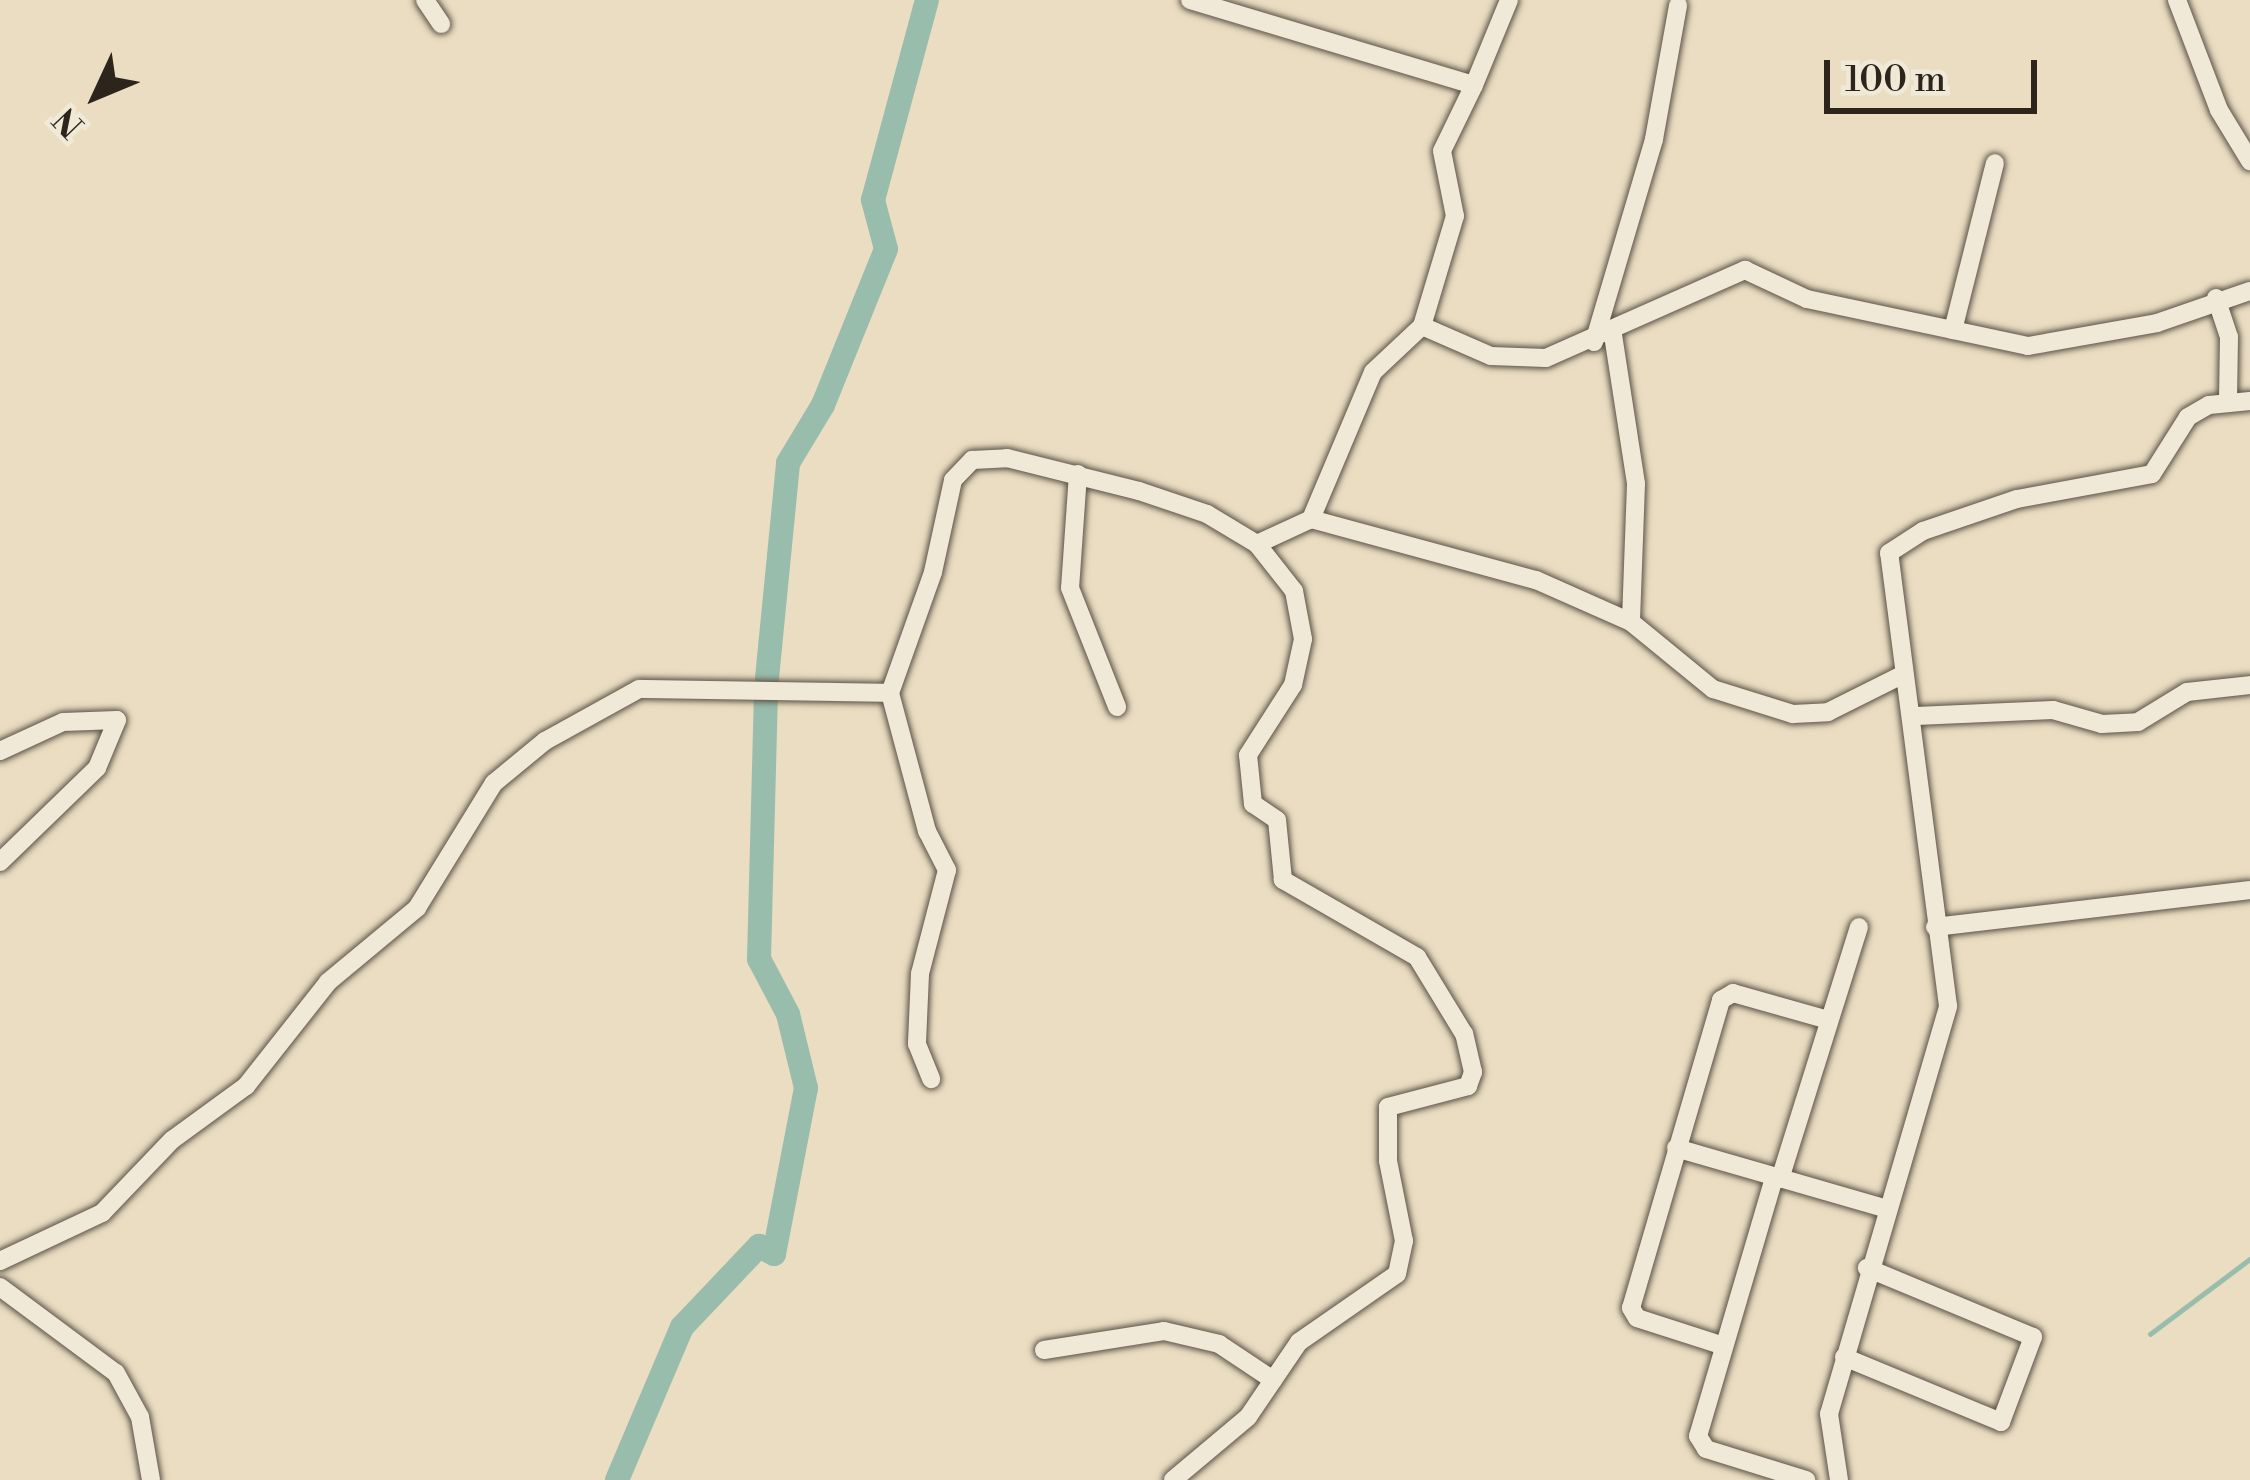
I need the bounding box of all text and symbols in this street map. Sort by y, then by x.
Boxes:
north arrow [36,36,156,156]
scale bar [1830,36,2043,110]
text: 100 m [1845,58,1946,103]
text: N [46,98,94,145]

